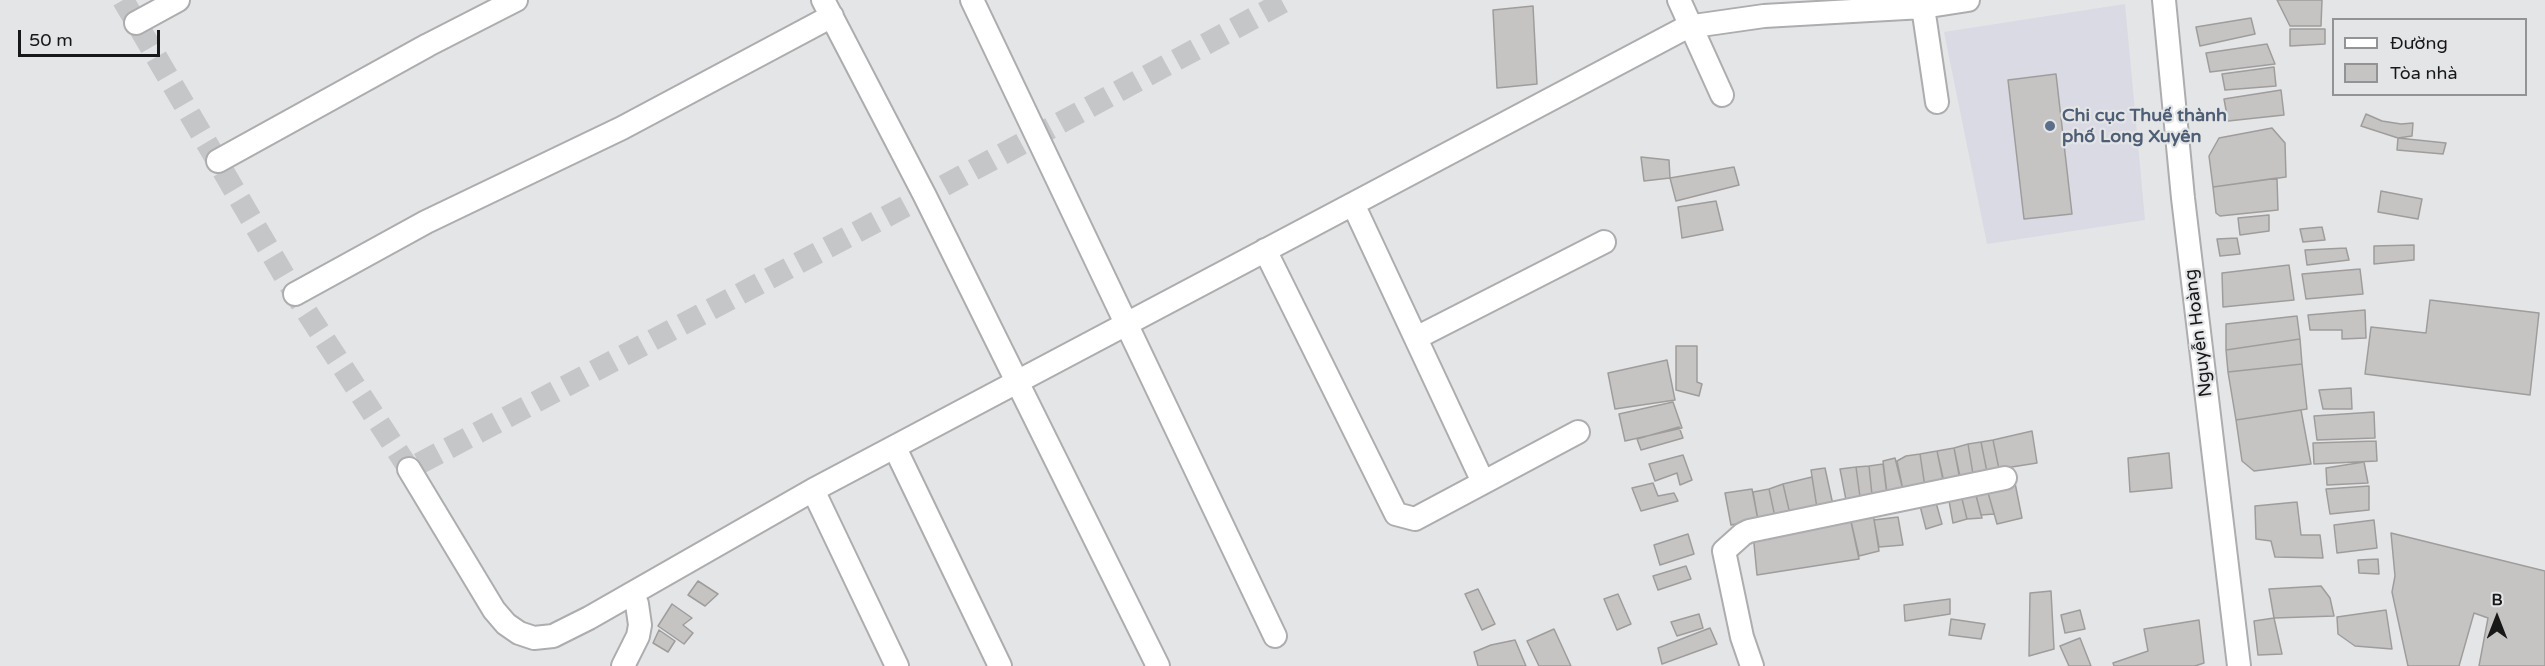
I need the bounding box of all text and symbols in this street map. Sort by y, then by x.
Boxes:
scale bar [21,18,164,56]
legend [2332,18,2527,96]
text: 50 m [29,29,73,51]
text: Đường [2390,32,2448,54]
text: Tòa nhà [2390,62,2458,84]
place label: Chi cục Thuế thành phố Long Xuyên [2062,105,2227,148]
marker: Chi cục Thuế thành phố Long Xuyên [2043,119,2057,133]
street label: Nguyễn Hoàng [2180,268,2218,398]
north arrow [2467,588,2527,648]
text: B [2491,590,2503,610]

